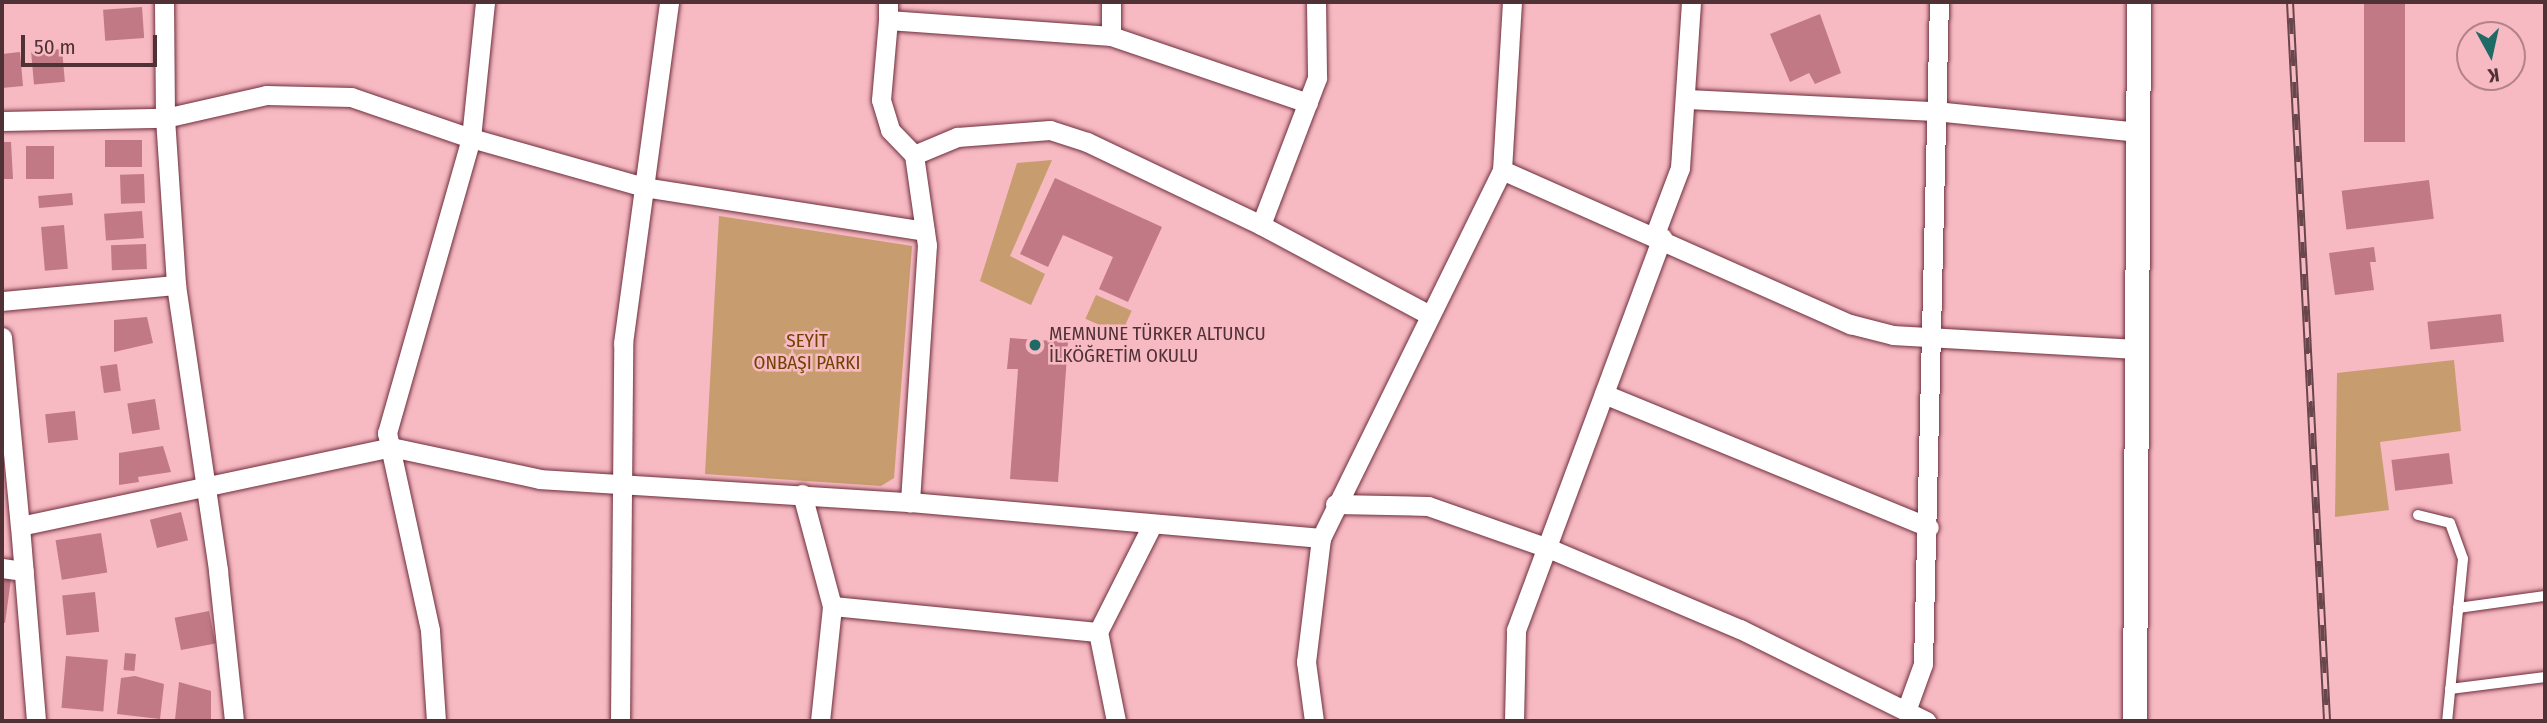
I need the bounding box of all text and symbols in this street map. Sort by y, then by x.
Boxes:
scale bar [24,21,161,65]
north arrow [2456,21,2526,91]
text: 50 m [34,34,76,60]
text: K [2487,63,2501,87]
place label: MEMNUNE TÜRKER ALTUNCU İLKÖĞRETİM OKULU [1049,323,1266,367]
park label: SEYİT ONBAŞI PARKI [754,330,860,374]
marker: MEMNUNE TÜRKER ALTUNCU İLKÖĞRETİM OKULU [1027,337,1043,353]

